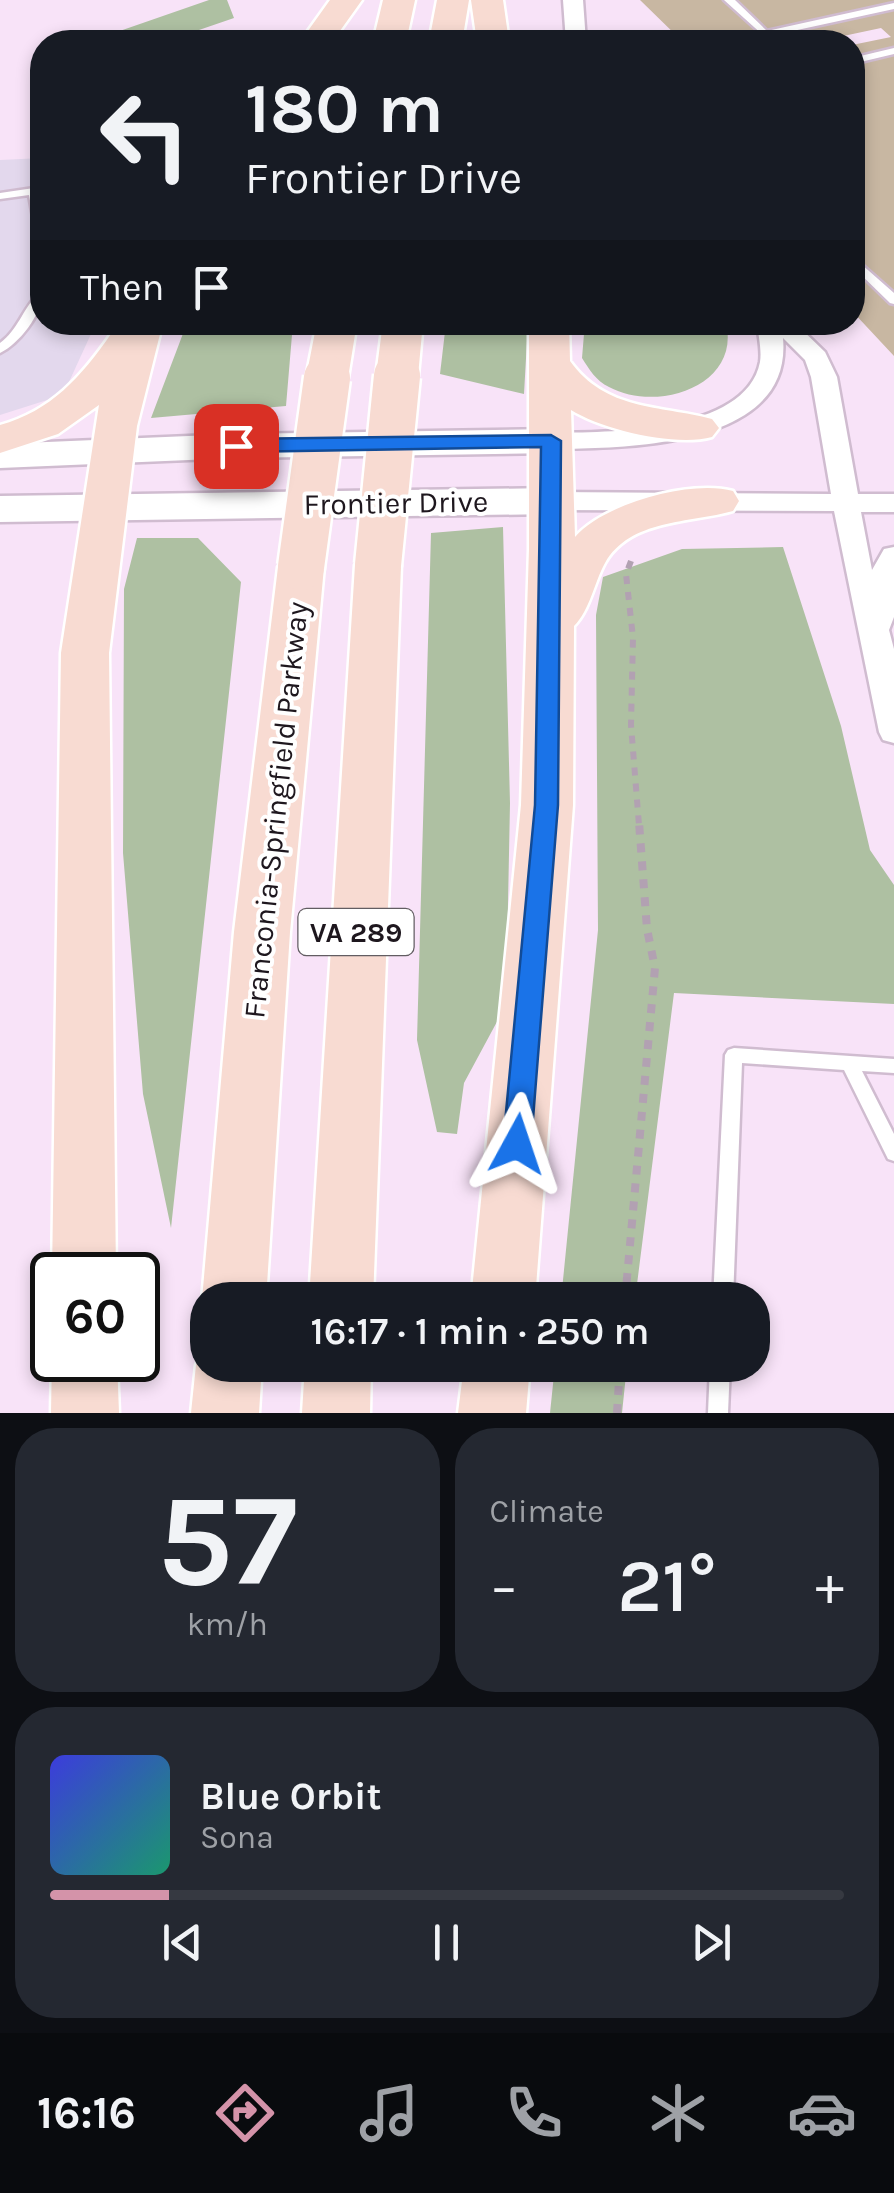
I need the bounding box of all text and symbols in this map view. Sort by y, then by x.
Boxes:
text: 180 m [245,68,444,150]
icon: left [80,70,210,200]
text: Frontier Drive [245,152,522,204]
icon: arrive [184,260,239,315]
text: Then [80,265,164,310]
pin [194,404,279,489]
icon: arrive [209,419,264,474]
street label: Frontier Drive [303,483,489,523]
street label: Franconia-Springfield Parkway [236,600,316,1020]
road number: VA 289 [298,909,414,955]
position arrow [465,1092,569,1196]
speed limit sign: 60 [30,1252,160,1382]
text: 16:17 · 1 min · 250 m [310,1309,650,1354]
text: 57 [157,1465,297,1617]
text: Climate [490,1493,604,1530]
text: 21° [617,1542,716,1630]
text: − [490,1554,518,1618]
text: + [815,1554,844,1618]
text: km/h [187,1606,268,1643]
text: Blue Orbit [200,1774,381,1819]
text: Sona [200,1819,274,1856]
icon: previous [155,1915,210,1970]
icon: pause [419,1915,474,1970]
icon: next [684,1915,739,1970]
icon: directions [210,2078,280,2148]
icon: music [354,2078,424,2148]
icon: phone [499,2078,569,2148]
icon: climate [643,2078,713,2148]
icon: car [787,2078,857,2148]
text: 16:16 [37,2087,136,2139]

